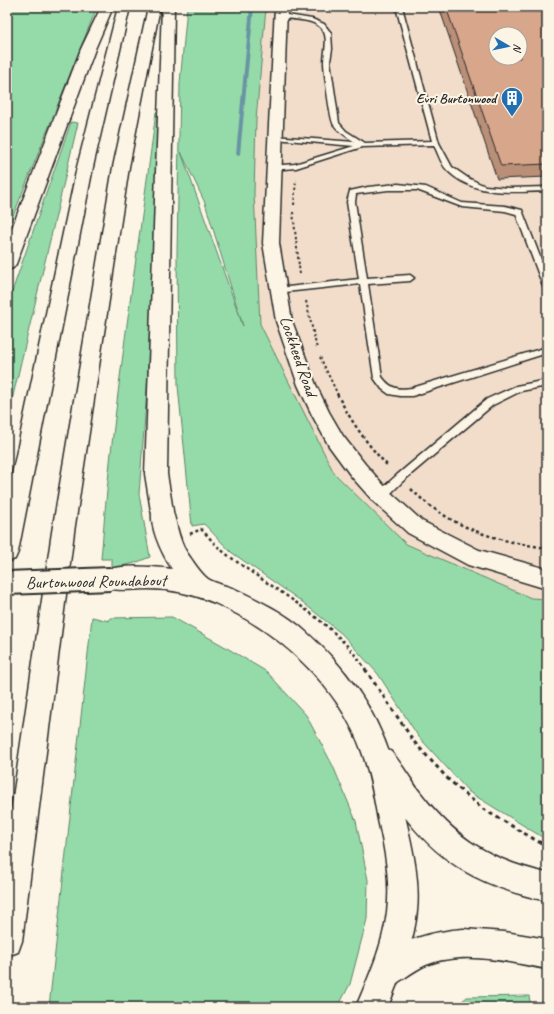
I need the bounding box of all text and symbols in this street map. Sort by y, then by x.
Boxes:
north arrow [488,26,528,66]
text: N [510,43,525,54]
building icon: Evri Burtonwood [499,85,525,118]
place label: Evri Burtonwood [416,90,498,107]
street label: Lockheed Road [275,313,323,402]
street label: Burtonwood Roundabout [26,570,169,593]

